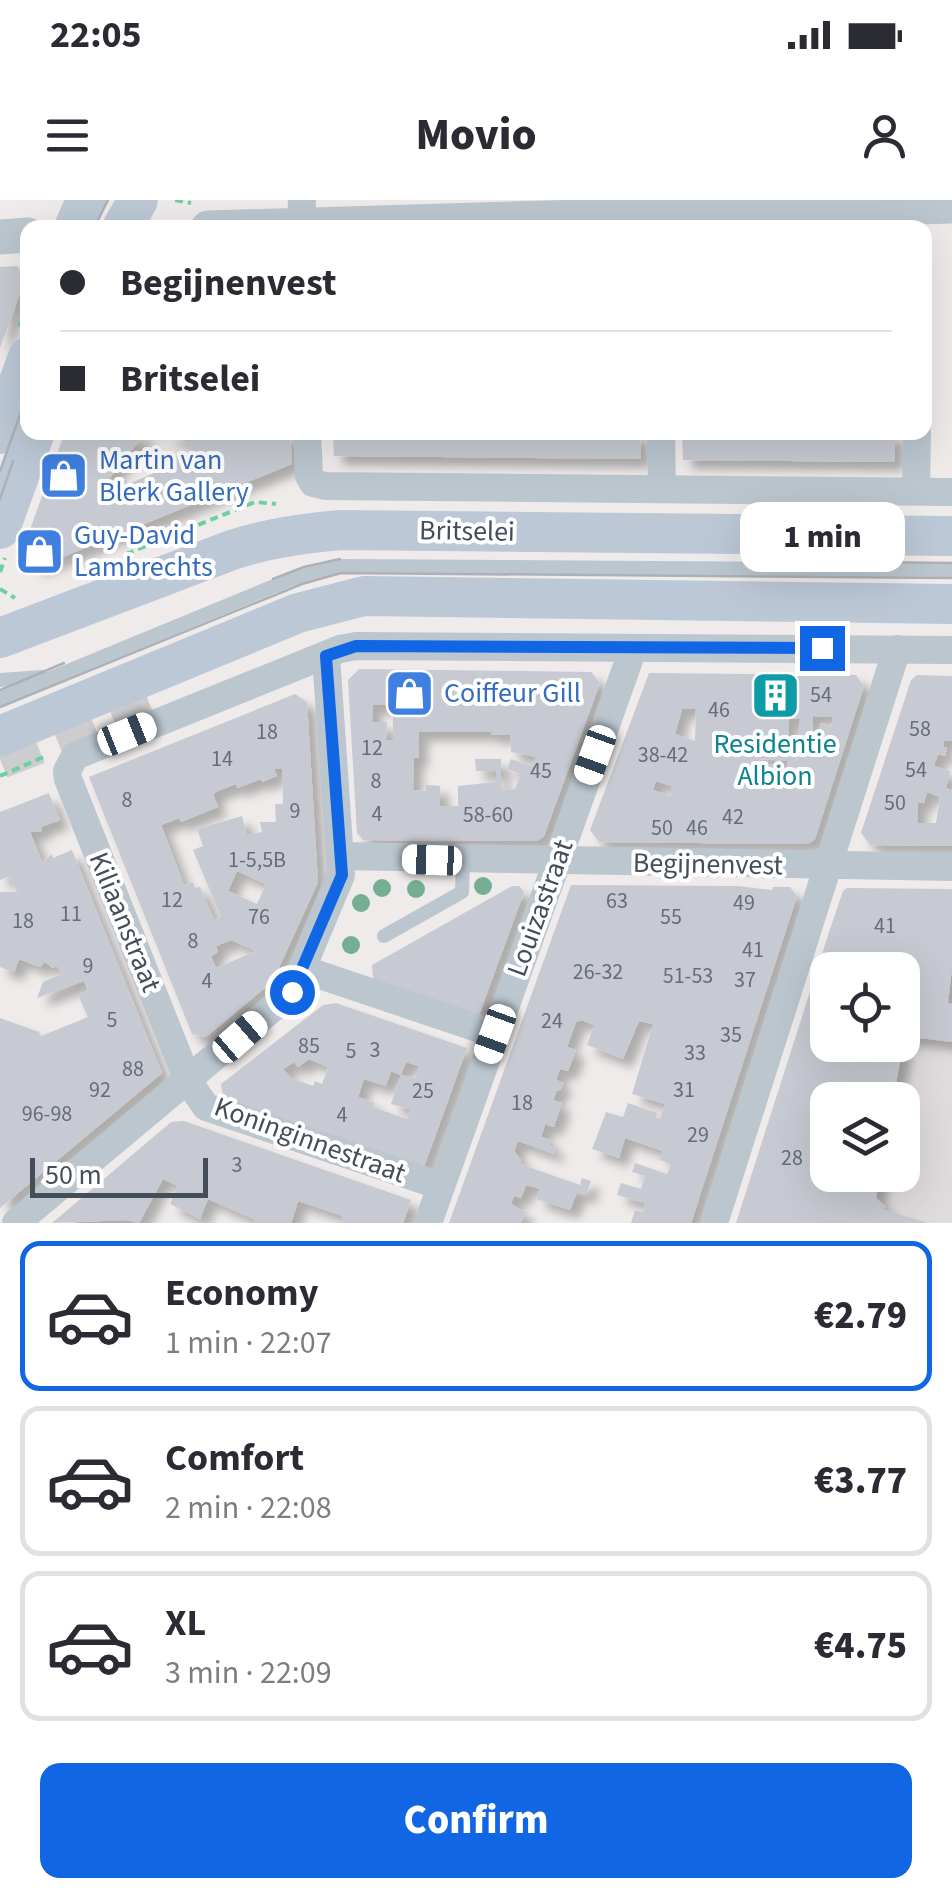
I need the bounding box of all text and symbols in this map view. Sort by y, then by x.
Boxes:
text: 22:05 [50,8,142,62]
text: Movio [415,103,537,167]
icon: menu [40,108,95,163]
icon: person [857,108,912,163]
text: Begijnenvest [120,256,337,310]
text: Britselei [120,352,260,406]
place label: Martin van Blerk Gallery [99,440,249,512]
shop icon: Martin van Blerk Gallery [38,450,90,502]
callout: 1 min [740,503,904,573]
street label: Britselei [419,510,515,552]
text: 1 min [783,514,862,560]
place label: Guy-David Lambrechts [74,515,213,587]
shop icon: Guy-David Lambrechts [13,525,65,577]
route end [800,626,845,671]
shop icon: Coiffeur Gill [383,667,435,719]
building icon: Residentie Albion [749,670,801,722]
place label: Coiffeur Gill [444,673,581,713]
house number: 54 [810,679,832,711]
house number: 46 [708,694,730,726]
car [94,709,160,759]
house number: 58 [909,713,931,745]
house number: 18 [256,716,278,748]
car [571,722,619,788]
place label: Residentie Albion [713,724,837,796]
house number: 12 [361,732,383,764]
house number: 38-42 [638,739,688,771]
house number: 14 [211,743,233,775]
house number: 54 [905,754,927,786]
house number: 45 [530,755,552,787]
house number: 8 [371,765,382,797]
house number: 8 [122,784,133,816]
house number: 50 [884,787,906,819]
house number: 9 [290,795,300,827]
house number: 4 [372,798,383,830]
house number: 58-60 [463,799,513,831]
house number: 42 [722,801,744,833]
house number: 50 [651,812,673,844]
house number: 46 [686,812,708,844]
street label: Louizastraat [497,833,583,982]
street label: Begijnenvest [633,843,784,885]
house number: 1-5,5B [228,844,286,876]
car [401,844,463,876]
street label: Kiliaanstraat [79,846,171,998]
house number: 12 [161,884,183,916]
house number: 63 [606,885,628,917]
house number: 49 [733,887,755,919]
house number: 11 [60,898,82,930]
house number: 76 [248,901,270,933]
house number: 55 [660,901,682,933]
house number: 18 [12,905,34,937]
house number: 41 [874,910,896,942]
house number: 8 [188,925,199,957]
house number: 41 [742,934,764,966]
house number: 9 [83,950,93,982]
map controls [810,952,920,1192]
button: locate [810,952,920,1062]
house number: 26-32 [573,956,623,988]
house number: 51-53 [663,960,713,992]
house number: 37 [734,964,756,996]
house number: 4 [202,965,213,997]
route start [270,970,315,1015]
car [471,1001,519,1067]
house number: 5 [107,1004,117,1036]
house number: 24 [541,1005,563,1037]
car [208,1006,272,1068]
house number: 35 [720,1019,742,1051]
house number: 85 [298,1030,320,1062]
house number: 3 [370,1034,380,1066]
house number: 5 [346,1035,356,1067]
house number: 33 [684,1037,706,1069]
house number: 88 [122,1053,144,1085]
house number: 92 [89,1074,111,1106]
house number: 31 [673,1074,695,1106]
house number: 25 [412,1075,434,1107]
button: layers [810,1082,920,1192]
street label: Koninginnestraat [209,1087,412,1193]
house number: 18 [511,1087,533,1119]
house number: 96-98 [22,1098,72,1130]
house number: 4 [337,1099,348,1131]
house number: 29 [687,1119,709,1151]
house number: 28 [781,1142,803,1174]
house number: 3 [232,1149,242,1181]
scale bar [30,1153,208,1198]
text: 50 m [45,1155,102,1195]
text: Economy [165,1266,318,1320]
icon: car [45,1271,135,1361]
text: €2.79 [814,1289,907,1343]
text: 1 min · 22:07 [165,1320,332,1366]
text: Comfort [165,1431,304,1485]
icon: car [45,1436,135,1526]
text: €3.77 [814,1454,907,1508]
text: 2 min · 22:08 [165,1485,332,1531]
text: XL [165,1596,206,1650]
icon: car [45,1601,135,1691]
text: €4.75 [814,1619,907,1673]
text: 3 min · 22:09 [165,1650,332,1696]
button: Confirm [40,1763,912,1878]

